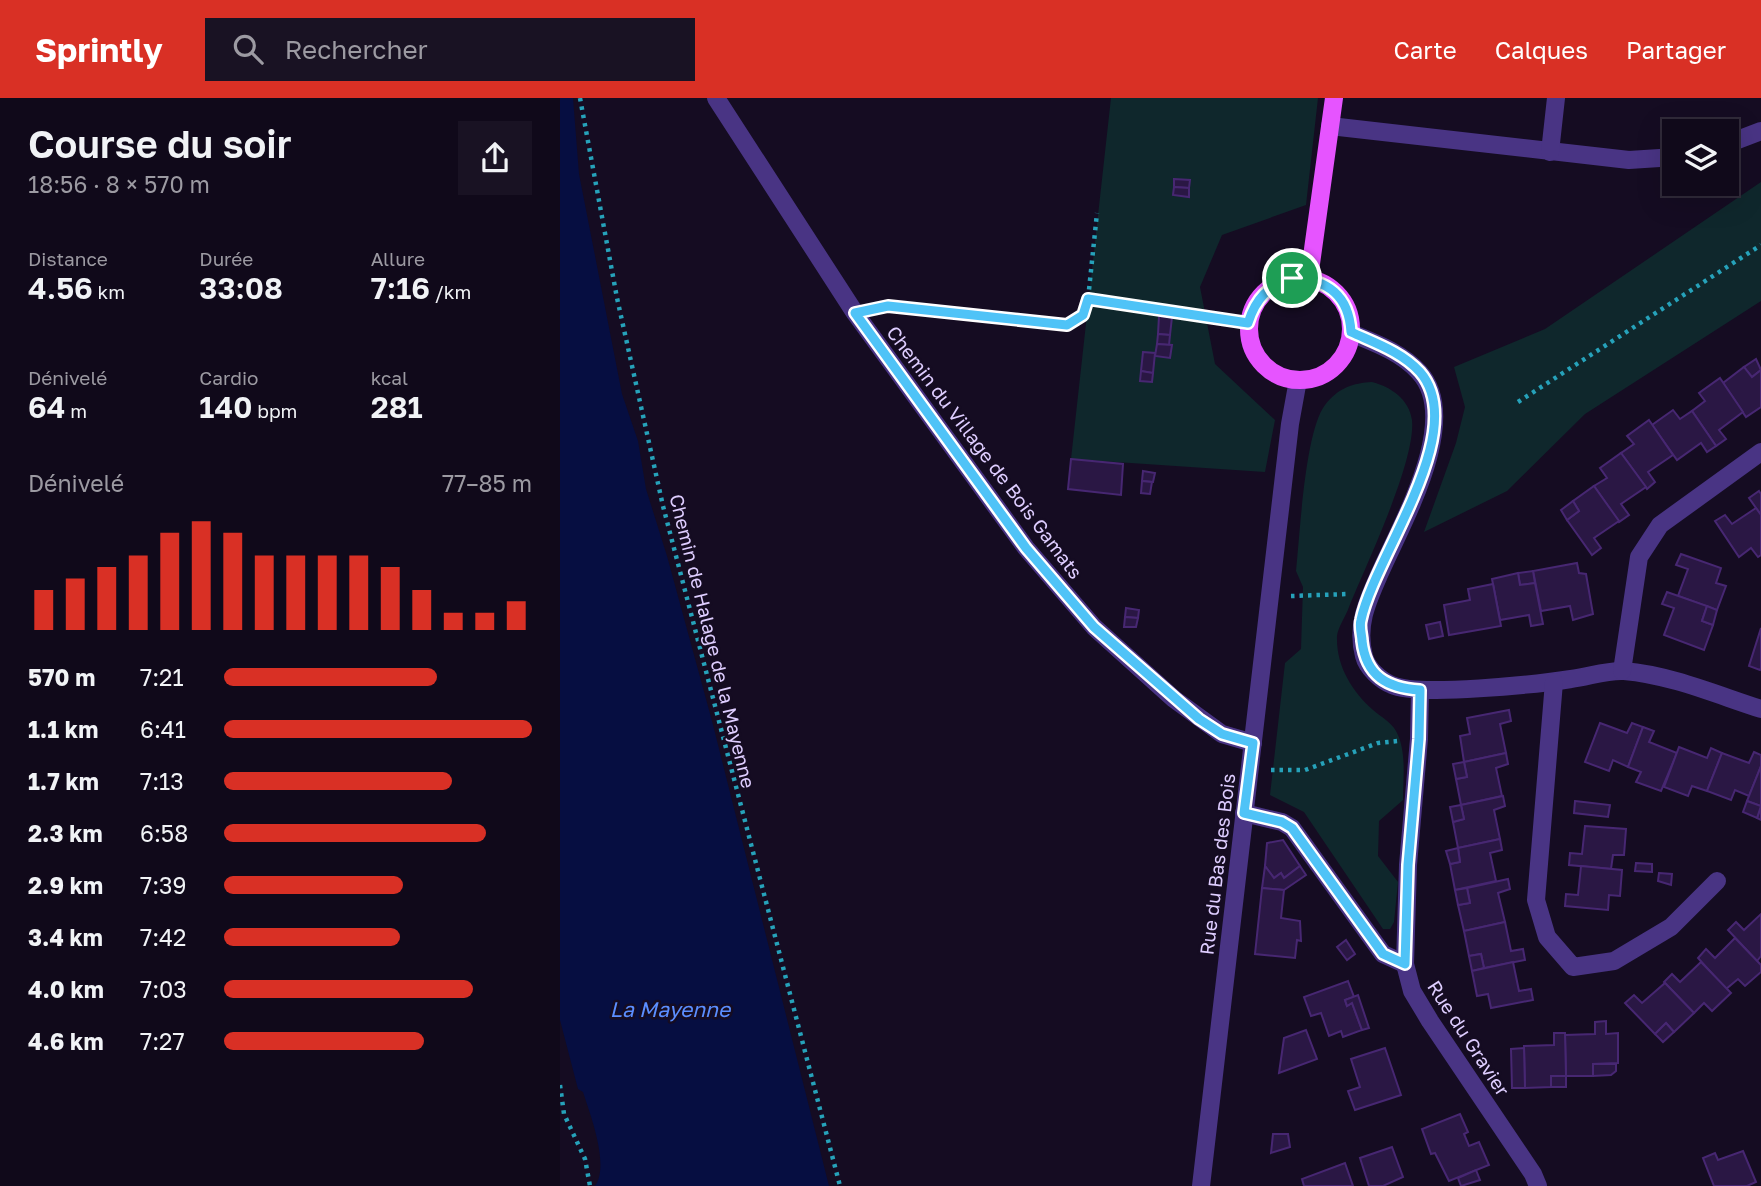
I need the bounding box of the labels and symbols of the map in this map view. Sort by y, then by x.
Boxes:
pin [1262,248,1322,308]
street label: Chemin du Village de Bois Gamats [882,321,1088,583]
street label: Chemin de Halage de la Mayenne [665,492,761,790]
street label: Rue du Bas des Bois [1194,772,1240,956]
street label: Rue du Gravier [1423,976,1515,1100]
water label: La Mayenne [610,996,732,1022]

